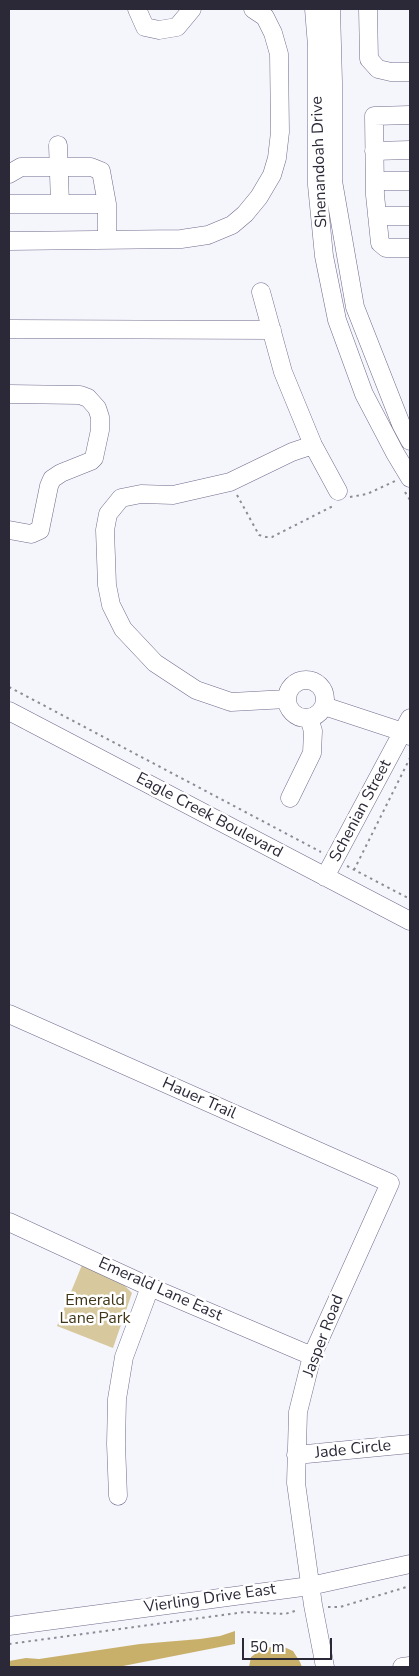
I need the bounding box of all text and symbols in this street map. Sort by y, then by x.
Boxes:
street label: Shenandoah Drive [308,96,332,228]
street label: Schenian Street [326,757,396,865]
street label: Eagle Creek Boulevard [132,769,286,863]
street label: Hauer Trail [159,1074,239,1124]
street label: Emerald Lane East [95,1254,225,1326]
park label: Emerald Lane Park [60,1291,130,1329]
street label: Jasper Road [300,1292,348,1380]
street label: Jade Circle [314,1436,392,1464]
street label: Vierling Drive East [143,1580,277,1618]
scale bar [244,1628,334,1660]
text: 50 m [250,1637,285,1657]

